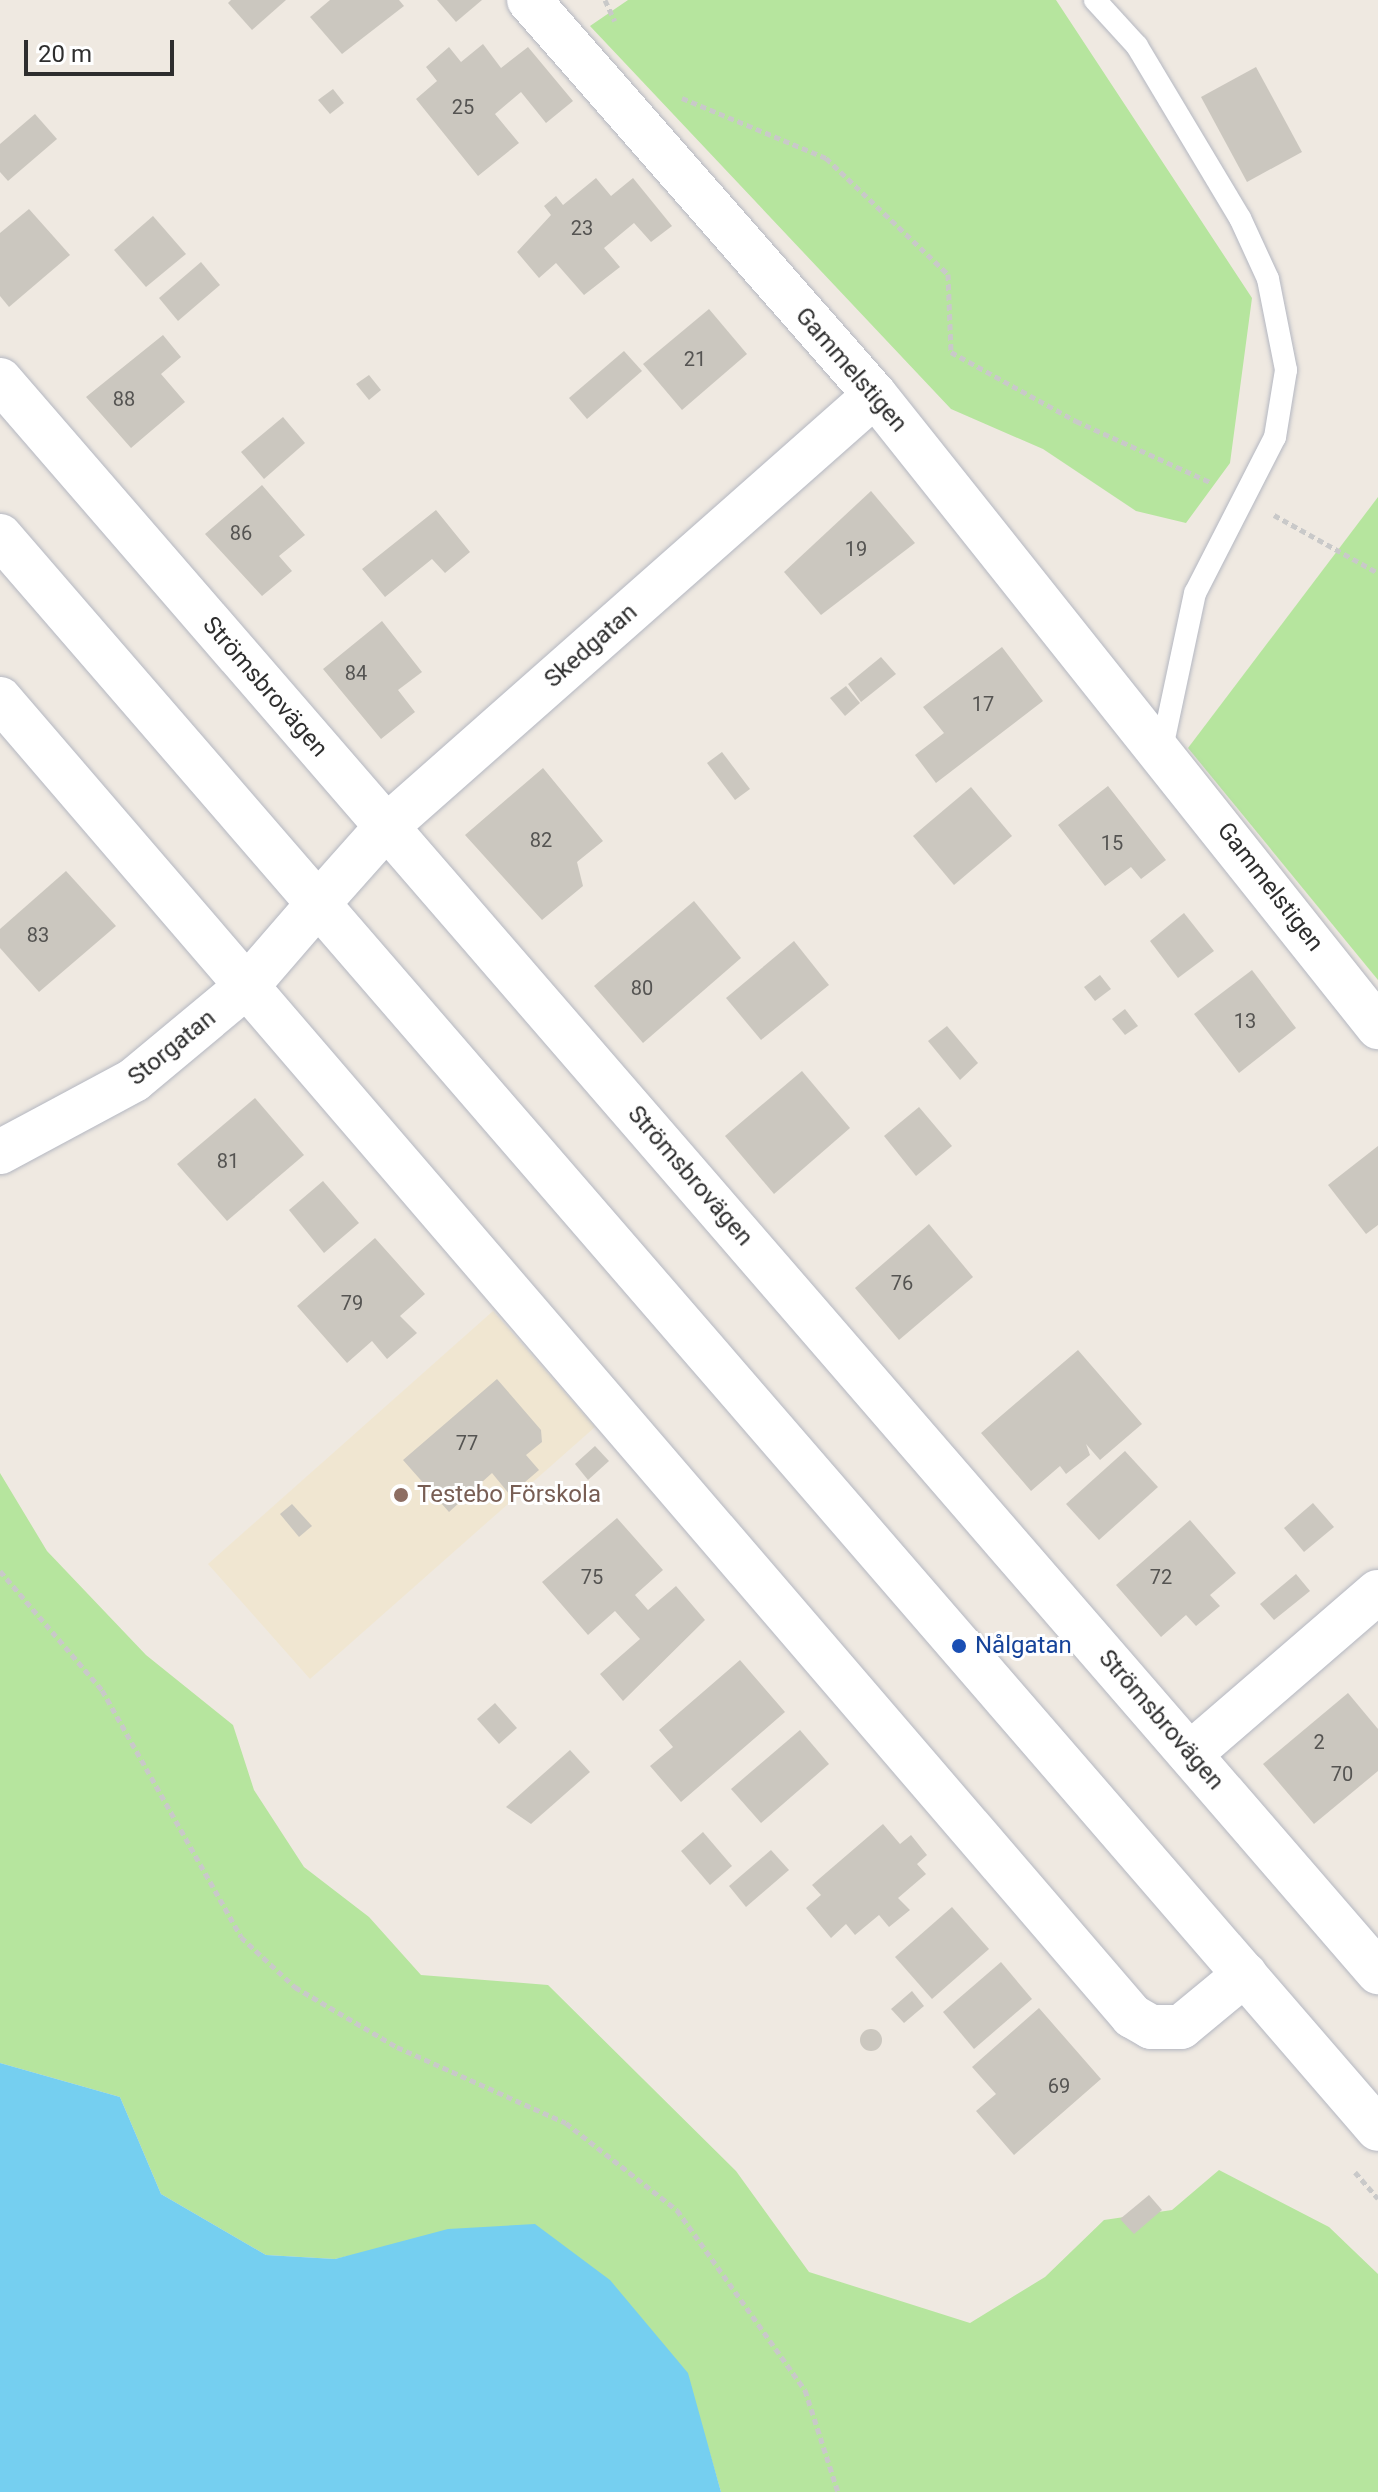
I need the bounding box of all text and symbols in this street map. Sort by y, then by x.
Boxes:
scale bar [28,24,178,74]
text: 20 m [38,40,92,68]
house number: 25 [452,95,474,119]
house number: 23 [571,216,593,240]
street label: Gammelstigen [789,302,913,438]
house number: 21 [684,347,706,371]
house number: 88 [113,387,135,411]
house number: 86 [230,521,252,545]
house number: 19 [845,537,867,561]
street label: Skedgatan [539,598,643,694]
street label: Strömsbrovägen [196,611,334,763]
house number: 84 [345,661,367,685]
house number: 17 [972,692,994,716]
street label: Gammelstigen [1211,817,1329,957]
house number: 82 [530,828,552,852]
house number: 15 [1101,831,1123,855]
house number: 83 [27,923,49,947]
house number: 80 [631,976,653,1000]
street label: Storgatan [122,1004,222,1092]
house number: 13 [1234,1009,1256,1033]
street label: Strömsbrovägen [621,1100,759,1252]
house number: 81 [217,1149,239,1173]
house number: 76 [891,1271,913,1295]
house number: 79 [341,1291,363,1315]
house number: 77 [456,1431,478,1455]
place label: Testebo Förskola [417,1481,601,1509]
marker: Testebo Förskola [392,1486,410,1504]
house number: 75 [581,1565,603,1589]
house number: 72 [1150,1565,1172,1589]
place label: Nålgatan [975,1632,1072,1660]
marker: Nålgatan [950,1637,968,1655]
street label: Strömsbrovägen [1092,1644,1230,1796]
house number: 2 [1313,1730,1325,1754]
house number: 70 [1331,1762,1353,1786]
house number: 69 [1048,2074,1070,2098]

